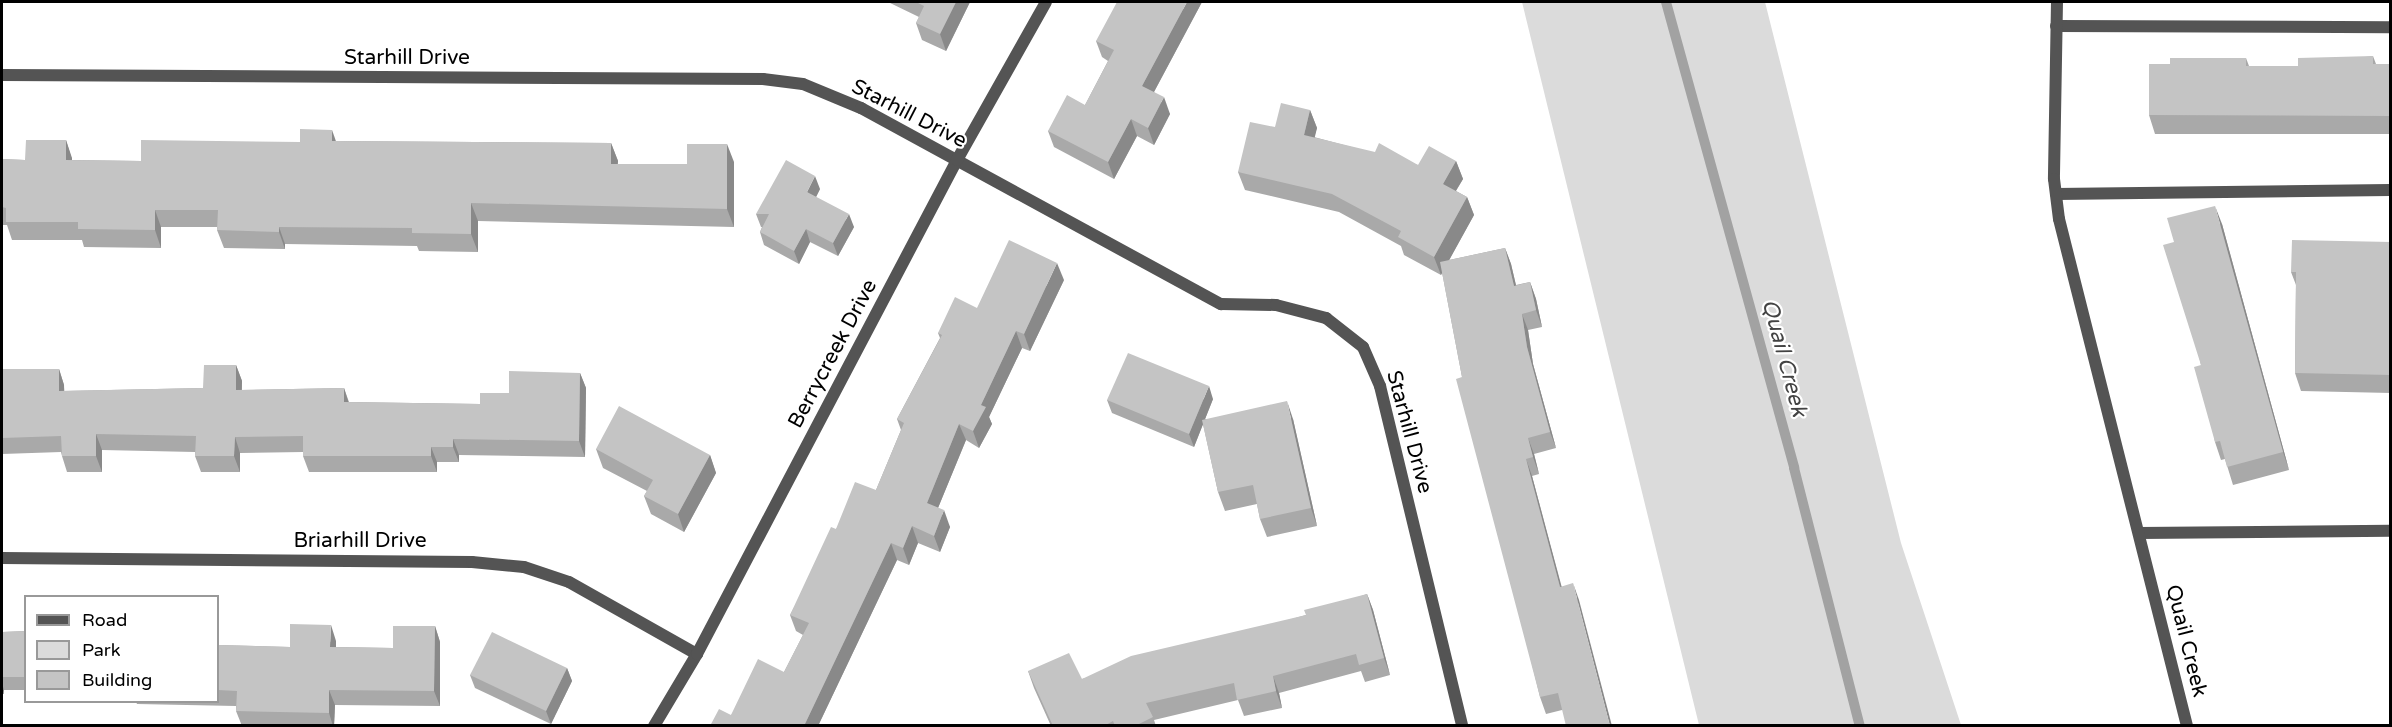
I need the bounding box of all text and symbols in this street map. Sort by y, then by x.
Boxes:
street label: Starhill Drive [344,45,470,71]
street label: Starhill Drive [847,74,971,154]
street label: Berrycreek Drive [783,275,883,433]
water label: Quail Creek [1756,297,1812,419]
street label: Starhill Drive [1381,368,1437,496]
street label: Briarhill Drive [293,528,427,554]
street label: Quail Creek [2160,582,2212,700]
legend [24,595,219,703]
text: Road [82,609,127,631]
text: Park [82,639,120,661]
text: Building [82,669,152,691]

